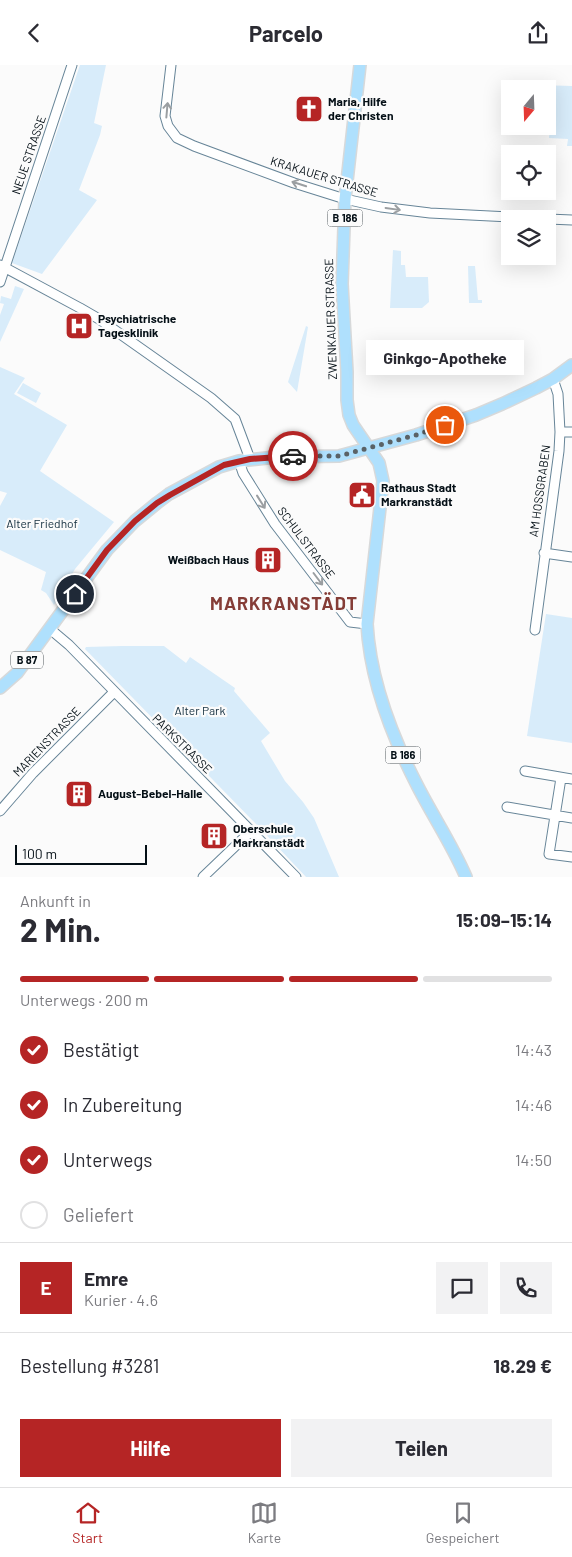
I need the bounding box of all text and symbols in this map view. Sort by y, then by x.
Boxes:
icon: back [20,19,48,47]
icon: share [524,19,552,47]
text: Parcelo [249,20,323,46]
north arrow [501,80,556,135]
map controls [501,80,556,265]
church icon: Maria, Hilfe der Christen [294,94,324,124]
place label: Maria, Hilfe der Christen [328,94,393,122]
one-way arrow [162,102,171,118]
street label: NEUE STRASSE [8,114,48,196]
button: locate [501,145,556,200]
street label: KRAKAUER STRASSE [269,153,380,199]
one-way arrow [291,179,307,189]
one-way arrow [385,204,401,214]
road number: B 186 [328,209,362,227]
button: layers [501,210,556,265]
street label: ZWENKAUER STRASSE [321,258,339,380]
hospital icon: Psychiatrische Tagesklinik [64,311,94,341]
place label: Psychiatrische Tagesklinik [98,311,177,339]
callout: Ginkgo-Apotheke [366,340,524,375]
text: Ginkgo-Apotheke [383,348,507,367]
pin [424,404,466,446]
icon: bag [431,411,459,439]
courier [268,431,318,481]
icon: car [279,442,307,470]
street label: AM HOSSGRABEN [526,444,552,538]
public building icon: Rathaus Stadt Markranstädt [347,480,377,510]
place label: Rathaus Stadt Markranstädt [381,480,457,508]
one-way arrow [257,495,267,509]
street label: SCHULSTRASSE [275,504,338,581]
park label: Alter Friedhof [6,516,78,530]
building icon: Weißbach Haus [253,545,283,575]
place label: Weißbach Haus [168,552,249,566]
one-way arrow [313,572,323,586]
pin [54,573,96,615]
icon: home [61,580,89,608]
district label: MARKRANSTÄDT [210,592,358,614]
road number: B 87 [11,651,43,669]
park label: Alter Park [175,703,225,717]
street label: MARIENSTRASSE [10,704,83,779]
street label: PARKSTRASSE [150,711,215,776]
road number: B 186 [386,747,420,763]
building icon: August-Bebel-Halle [64,779,94,809]
place label: August-Bebel-Halle [98,786,203,800]
building icon: Oberschule Markranstädt [199,821,229,851]
place label: Oberschule Markranstädt [233,821,305,849]
scale bar [15,842,148,865]
text: 100 m [22,845,57,862]
text: Ankunft in [20,891,91,910]
text: 15:09–15:14 [456,908,552,931]
text: 2 Min. [20,910,101,948]
text: Unterwegs · 200 m [20,990,148,1009]
icon: check [20,1036,48,1064]
text: Bestätigt [63,1038,139,1061]
text: 14:43 [515,1040,552,1059]
icon: check [20,1091,48,1119]
text: In Zubereitung [63,1093,182,1116]
text: 14:46 [515,1095,552,1114]
icon: check [20,1146,48,1174]
text: Unterwegs [63,1148,152,1171]
text: 14:50 [515,1150,552,1169]
text: Geliefert [63,1203,134,1226]
button: chat [436,1262,488,1314]
button: phone [500,1262,552,1314]
text: Emre [84,1267,128,1290]
text: E [40,1276,52,1299]
text: Kurier · 4.6 [84,1290,158,1309]
text: Bestellung #3281 [20,1354,159,1377]
text: 18.29 € [493,1354,552,1377]
button: Hilfe [20,1419,281,1477]
button: Teilen [291,1419,552,1477]
tab: Start [72,1499,103,1546]
tab: Karte [248,1499,281,1546]
tab: Gespeichert [426,1499,500,1546]

